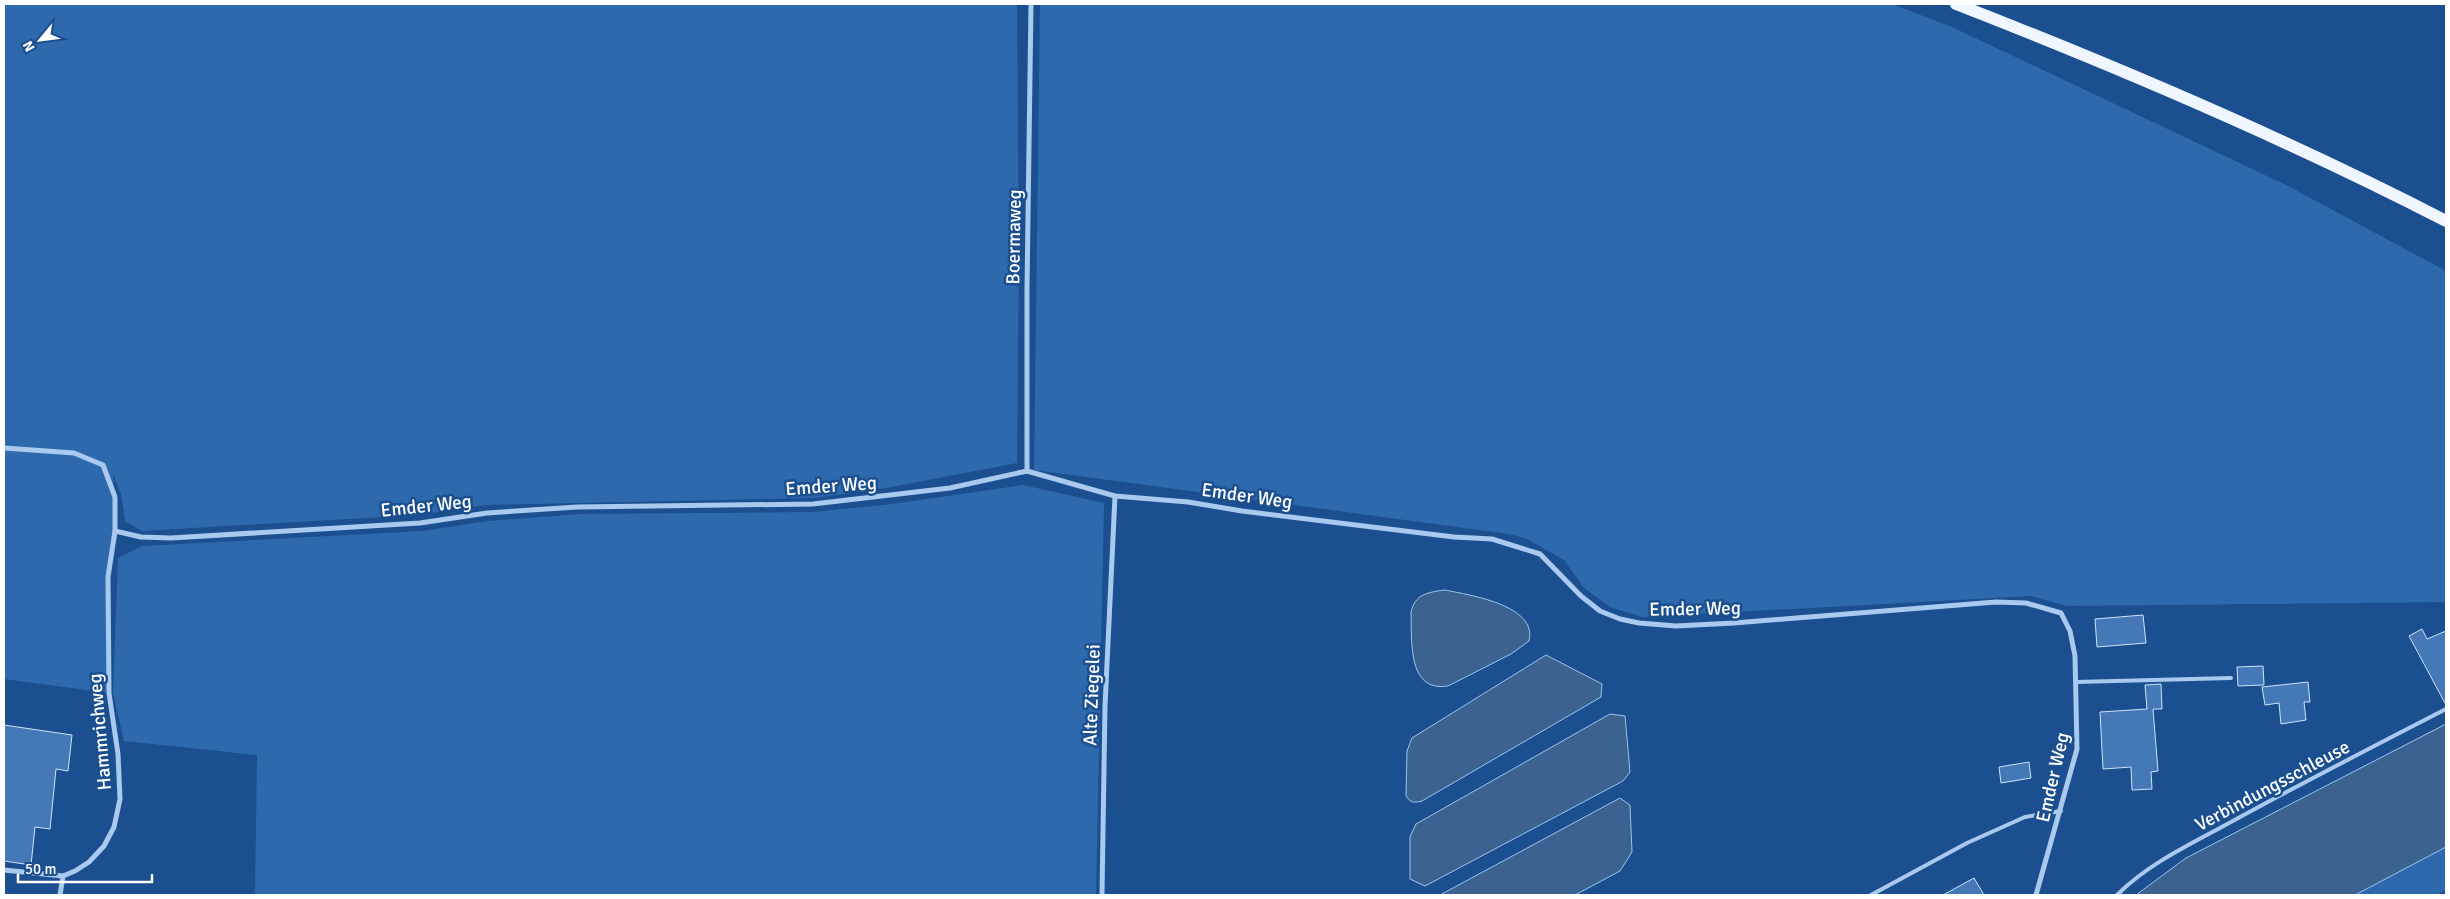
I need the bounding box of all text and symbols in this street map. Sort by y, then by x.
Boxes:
north arrow [15,15,65,65]
text: N [19,38,39,54]
street label: Boermaweg [1001,189,1027,285]
street label: Emder Weg [785,471,878,501]
street label: Emder Weg [1200,478,1294,514]
street label: Emder Weg [379,489,473,523]
street label: Emder Weg [1649,596,1741,622]
street label: Alte Ziegelei [1078,644,1106,746]
street label: Hammrichweg [83,672,117,791]
street label: Emder Weg [2031,730,2075,825]
street label: Verbindungsschleuse [2191,735,2354,837]
scale bar [18,852,151,884]
text: 50 m [25,860,56,878]

